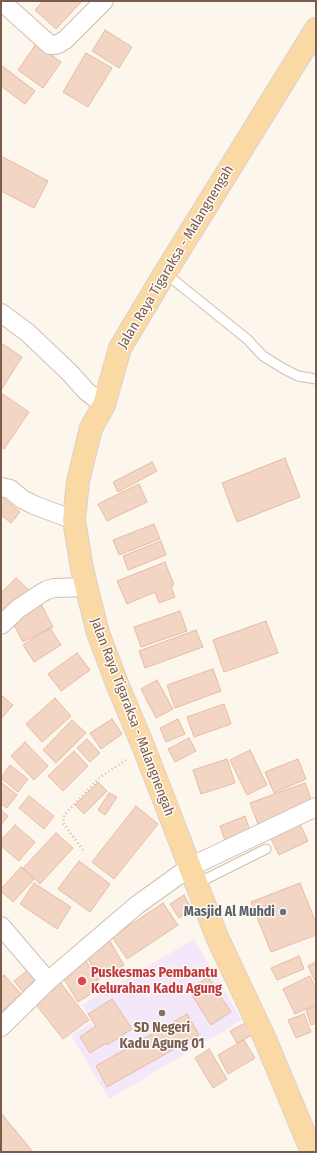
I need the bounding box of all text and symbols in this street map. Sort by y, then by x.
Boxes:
street label: Jalan Raya Tigaraksa - Malangnengah [115,162,237,352]
street label: Jalan Raya Tigaraksa - Malangnengah [86,616,178,818]
place label: Masjid Al Muhdi [184,904,275,920]
marker: Masjid Al Muhdi [278,907,288,917]
place label: Puskesmas Pembantu Kelurahan Kadu Agung [91,965,222,998]
marker: Puskesmas Pembantu Kelurahan Kadu Agung [76,975,88,987]
marker: SD Negeri Kadu Agung 01 [157,1008,167,1018]
place label: SD Negeri Kadu Agung 01 [120,1020,204,1052]

